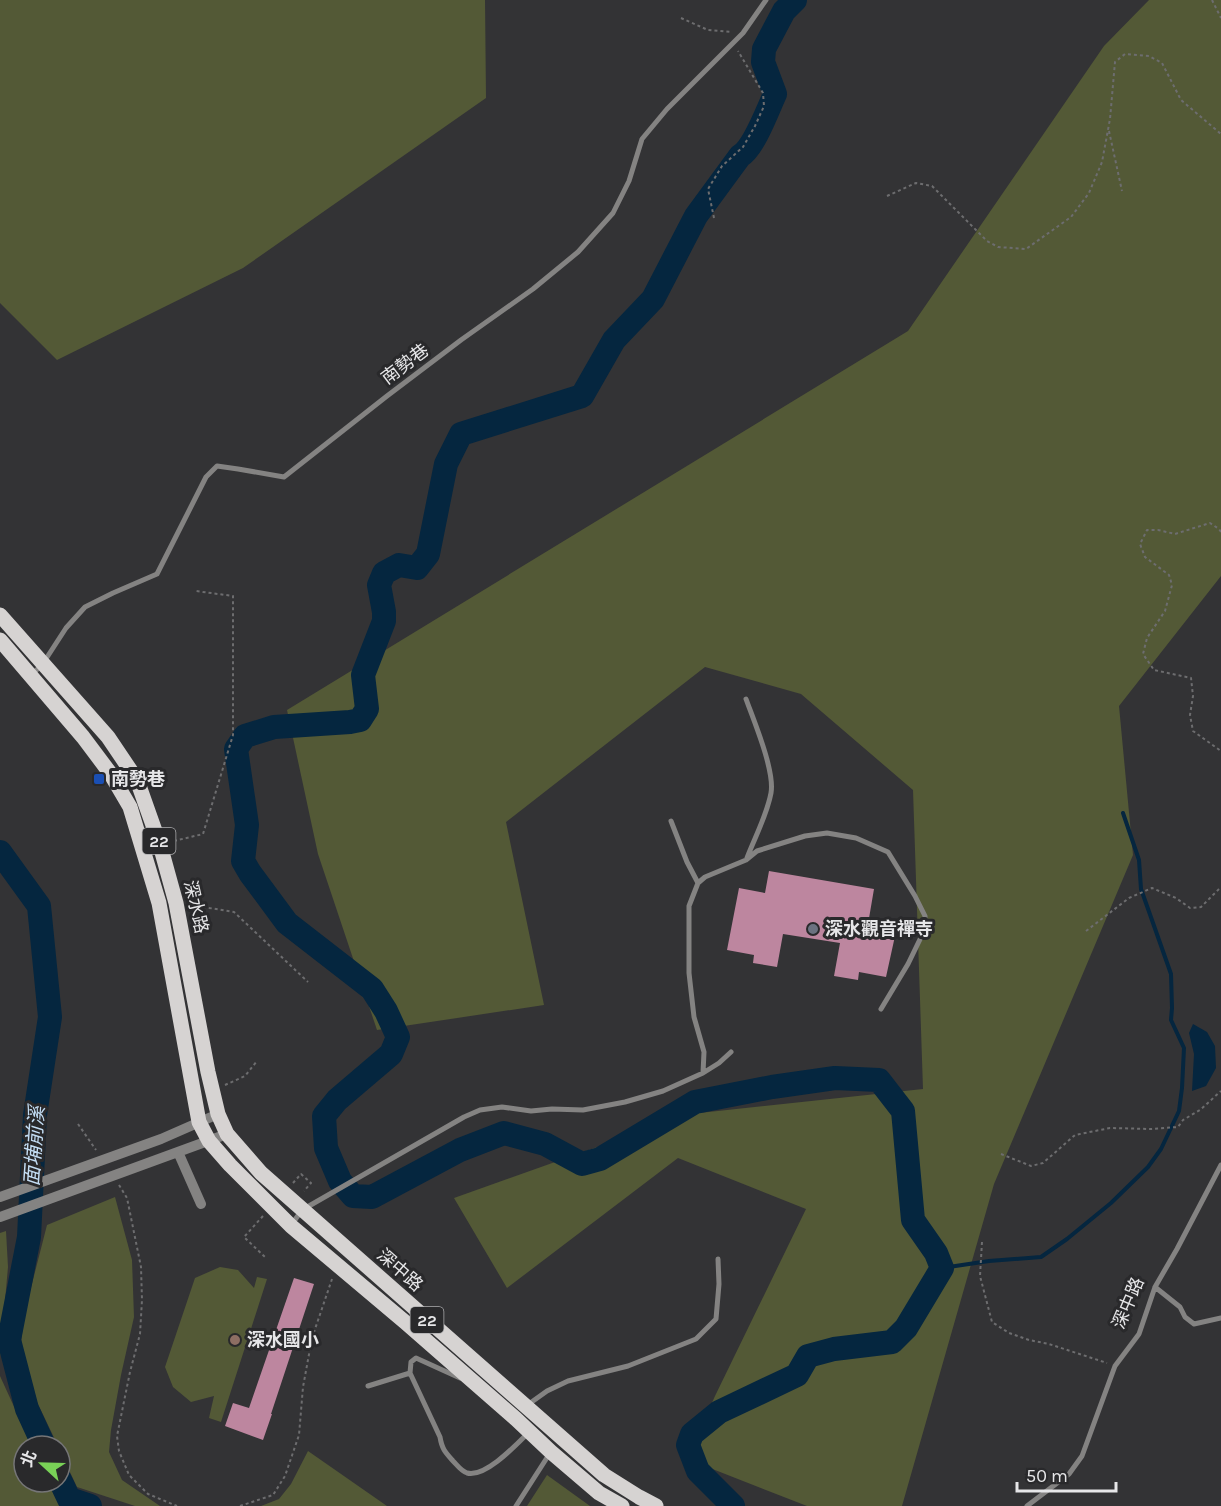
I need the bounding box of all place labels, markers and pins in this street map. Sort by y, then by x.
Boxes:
place label: 南勢巷 [111,768,165,790]
marker: 南勢巷 [92,772,106,786]
place label: 深水觀音禪寺 [825,918,933,940]
marker: 深水觀音禪寺 [806,922,820,936]
place label: 深水國小 [247,1329,319,1351]
marker: 深水國小 [228,1333,242,1347]

